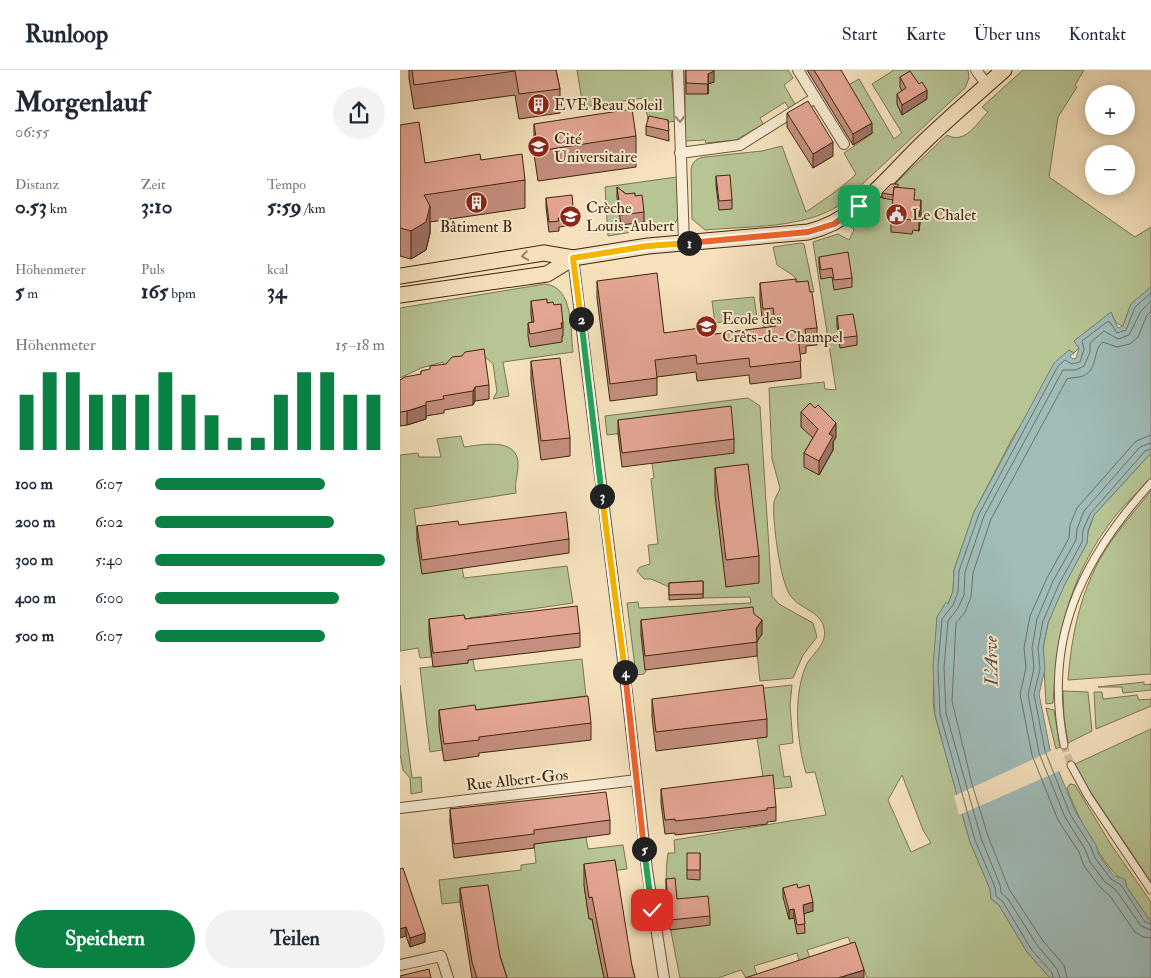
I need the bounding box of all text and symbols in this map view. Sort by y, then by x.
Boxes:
text: Runloop [25,19,108,50]
text: Start [842,23,878,46]
text: Karte [906,23,946,46]
text: Über uns [974,23,1040,46]
text: Kontakt [1068,23,1126,46]
text: Morgenlauf [15,85,148,120]
map controls [1085,85,1135,195]
button: + [1085,85,1135,135]
button: share [333,87,385,139]
building icon: EVE Beau Soleil [526,92,550,116]
place label: EVE Beau Soleil [554,95,663,115]
one-way arrow [674,115,685,123]
text: 06:55 [15,122,49,142]
place label: Cité Universitaire [554,129,637,167]
school or university icon: Cité Universitaire [526,135,550,159]
button: − [1085,145,1135,195]
text: Distanz [15,176,59,193]
text: Zeit [141,176,166,193]
text: Tempo [267,176,306,193]
pin [838,185,880,227]
building icon: Bâtiment B [464,190,488,214]
icon: arrive [845,192,873,220]
text: 0.53 [15,193,47,220]
text: 3:10 [141,193,172,220]
text: 5:59 [267,193,301,220]
place label: Crèche Louis-Aubert [586,198,674,236]
text: km [47,200,67,217]
text: /km [301,200,326,217]
public building icon: Le Chalet [884,202,908,226]
school or university icon: Crèche Louis-Aubert [558,204,582,228]
place label: Le Chalet [912,205,976,225]
place label: Bâtiment B [440,217,512,237]
pin: 1 [676,230,702,256]
text: 1 [687,235,692,252]
one-way arrow [521,250,529,261]
text: Höhenmeter [15,261,86,278]
text: Puls [141,261,165,278]
text: kcal [267,261,288,278]
text: 5 [15,278,24,305]
text: 165 [141,278,168,305]
text: 34 [267,278,286,305]
text: m [24,285,38,302]
text: bpm [168,285,196,302]
pin: 2 [568,306,594,332]
place label: Ecole des Crêts-de-Champel [722,309,843,348]
text: 2 [578,311,585,328]
school or university icon: Ecole des Crêts-de-Champel [694,315,718,339]
text: Höhenmeter [15,335,96,355]
text: 15–18 m [335,335,385,355]
text: 100 m [15,474,53,494]
text: 6:07 [95,474,123,494]
pin: 3 [590,484,614,508]
text: 3 [600,488,605,505]
text: 200 m [15,512,55,532]
text: 6:02 [95,512,123,532]
text: 300 m [15,550,53,570]
text: 5:40 [95,550,123,570]
text: 400 m [15,588,56,608]
text: 6:00 [95,588,123,608]
text: 500 m [15,626,54,646]
text: 6:07 [95,626,123,646]
water label: L'Arve [980,635,1003,687]
pin: 4 [612,660,638,684]
text: 4 [622,664,629,681]
street label: Rue Albert-Gos [465,765,569,795]
pin: 5 [632,836,656,862]
text: 5 [641,841,648,858]
pin [631,889,673,931]
icon: check [638,896,666,924]
button: Speichern [15,910,195,968]
button: Teilen [205,910,385,968]

